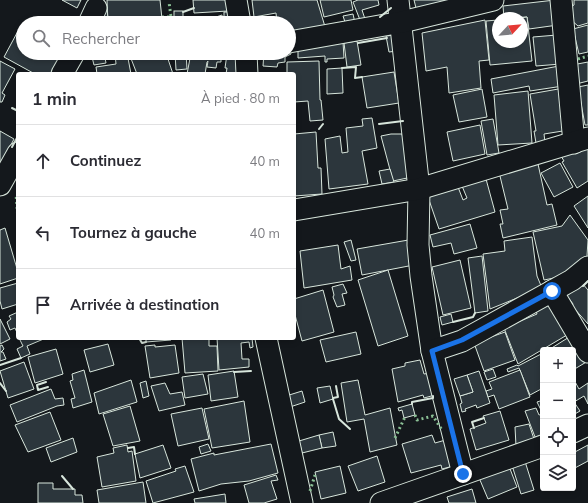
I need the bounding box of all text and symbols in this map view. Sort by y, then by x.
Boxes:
north arrow [492,12,528,48]
search box [16,16,296,60]
icon: search [30,27,52,49]
text: Rechercher [62,29,140,48]
text: 1 min [32,88,77,109]
text: À pied · 80 m [201,90,280,106]
icon: ahead [32,150,54,172]
text: Continuez [70,151,141,170]
text: 40 m [250,153,280,169]
icon: left [32,222,54,244]
text: Tournez à gauche [70,223,197,242]
text: 40 m [250,225,280,241]
route start [543,282,561,300]
icon: arrive [32,294,54,316]
text: Arrivée à destination [70,295,219,314]
map controls [540,347,576,491]
button: + [540,347,576,383]
button: − [540,383,576,419]
button: locate [540,419,576,455]
button: layers [540,455,576,491]
route end [454,465,472,483]

